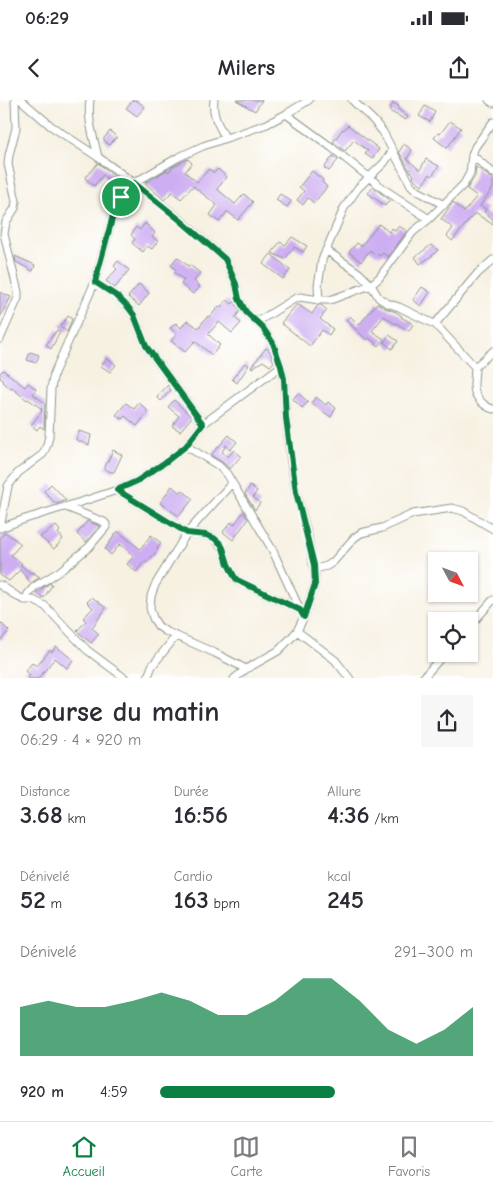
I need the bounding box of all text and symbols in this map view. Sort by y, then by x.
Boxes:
text: 06:29 [25,7,69,29]
icon: back [20,54,48,82]
icon: share [445,54,473,82]
text: Milers [218,55,275,81]
pin [100,176,142,218]
icon: arrive [107,183,135,211]
north arrow [428,552,478,602]
map controls [428,552,478,662]
button: locate [428,612,478,662]
button: share [421,695,473,747]
text: Course du matin [20,696,220,728]
text: 06:29 · 4 × 920 m [20,731,141,749]
text: Distance [20,783,70,800]
text: Durée [174,783,209,800]
text: Allure [327,783,361,800]
text: 3.68 [20,800,63,829]
text: 16:56 [174,800,228,829]
text: 4:36 [327,800,370,829]
text: km [63,810,86,827]
text: /km [370,810,399,827]
text: Dénivelé [20,868,69,885]
text: Cardio [174,868,213,885]
text: kcal [327,868,351,885]
text: 52 [20,885,46,914]
text: 163 [174,885,209,914]
text: 245 [327,885,364,914]
text: m [46,895,62,912]
text: bpm [209,895,240,912]
text: Dénivelé [20,943,76,961]
text: 291–300 m [394,943,473,961]
text: 920 m [20,1083,64,1101]
text: 4:59 [100,1083,128,1101]
tab: Accueil [63,1133,105,1180]
tab: Carte [230,1133,262,1180]
tab: Favoris [388,1133,430,1180]

